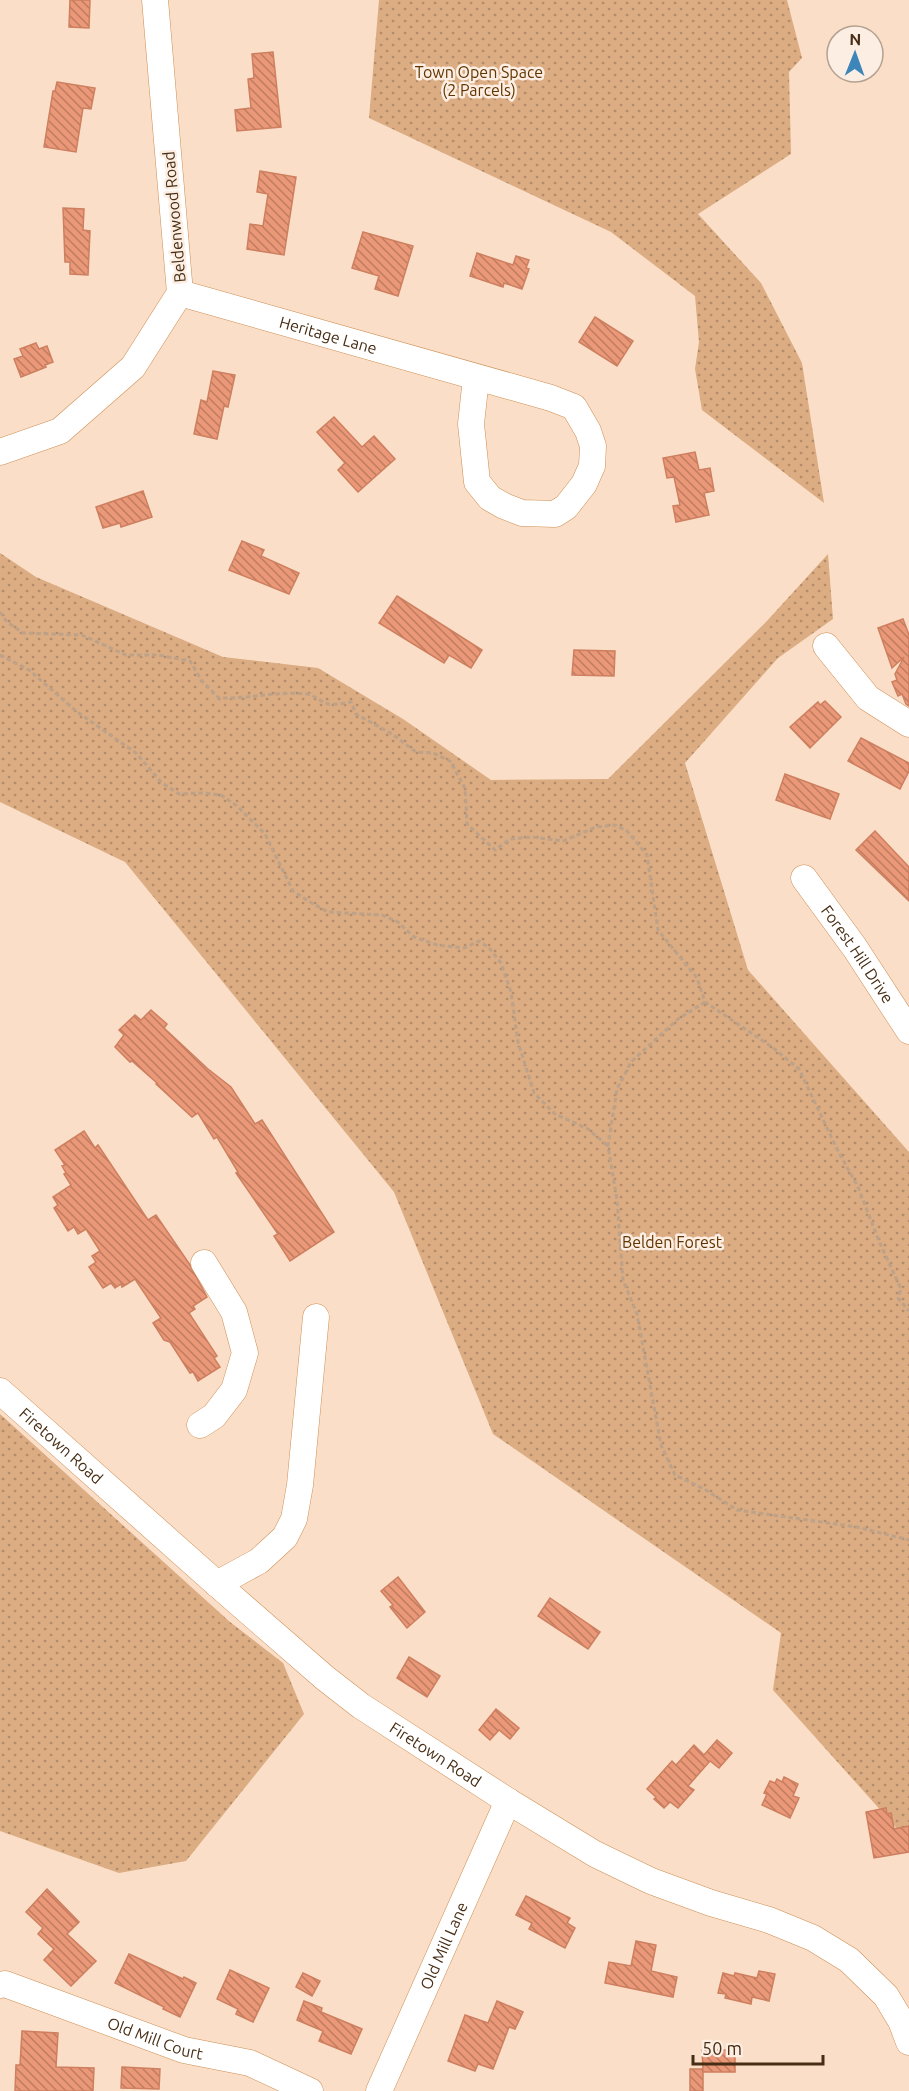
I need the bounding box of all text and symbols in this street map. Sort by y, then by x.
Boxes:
north arrow [825,24,885,84]
text: N [849,30,861,48]
park label: Town Open Space (2 Parcels) [415,63,543,100]
street label: Beldenwood Road [159,151,189,283]
street label: Heritage Lane [277,313,379,357]
street label: Forest Hill Drive [818,902,897,1006]
park label: Belden Forest [622,1233,723,1251]
street label: Firetown Road [16,1404,106,1487]
street label: Firetown Road [387,1718,485,1790]
street label: Old Mill Lane [416,1899,471,1992]
street label: Old Mill Court [105,2014,205,2063]
scale bar [693,2028,824,2066]
text: 50 m [702,2038,742,2058]

